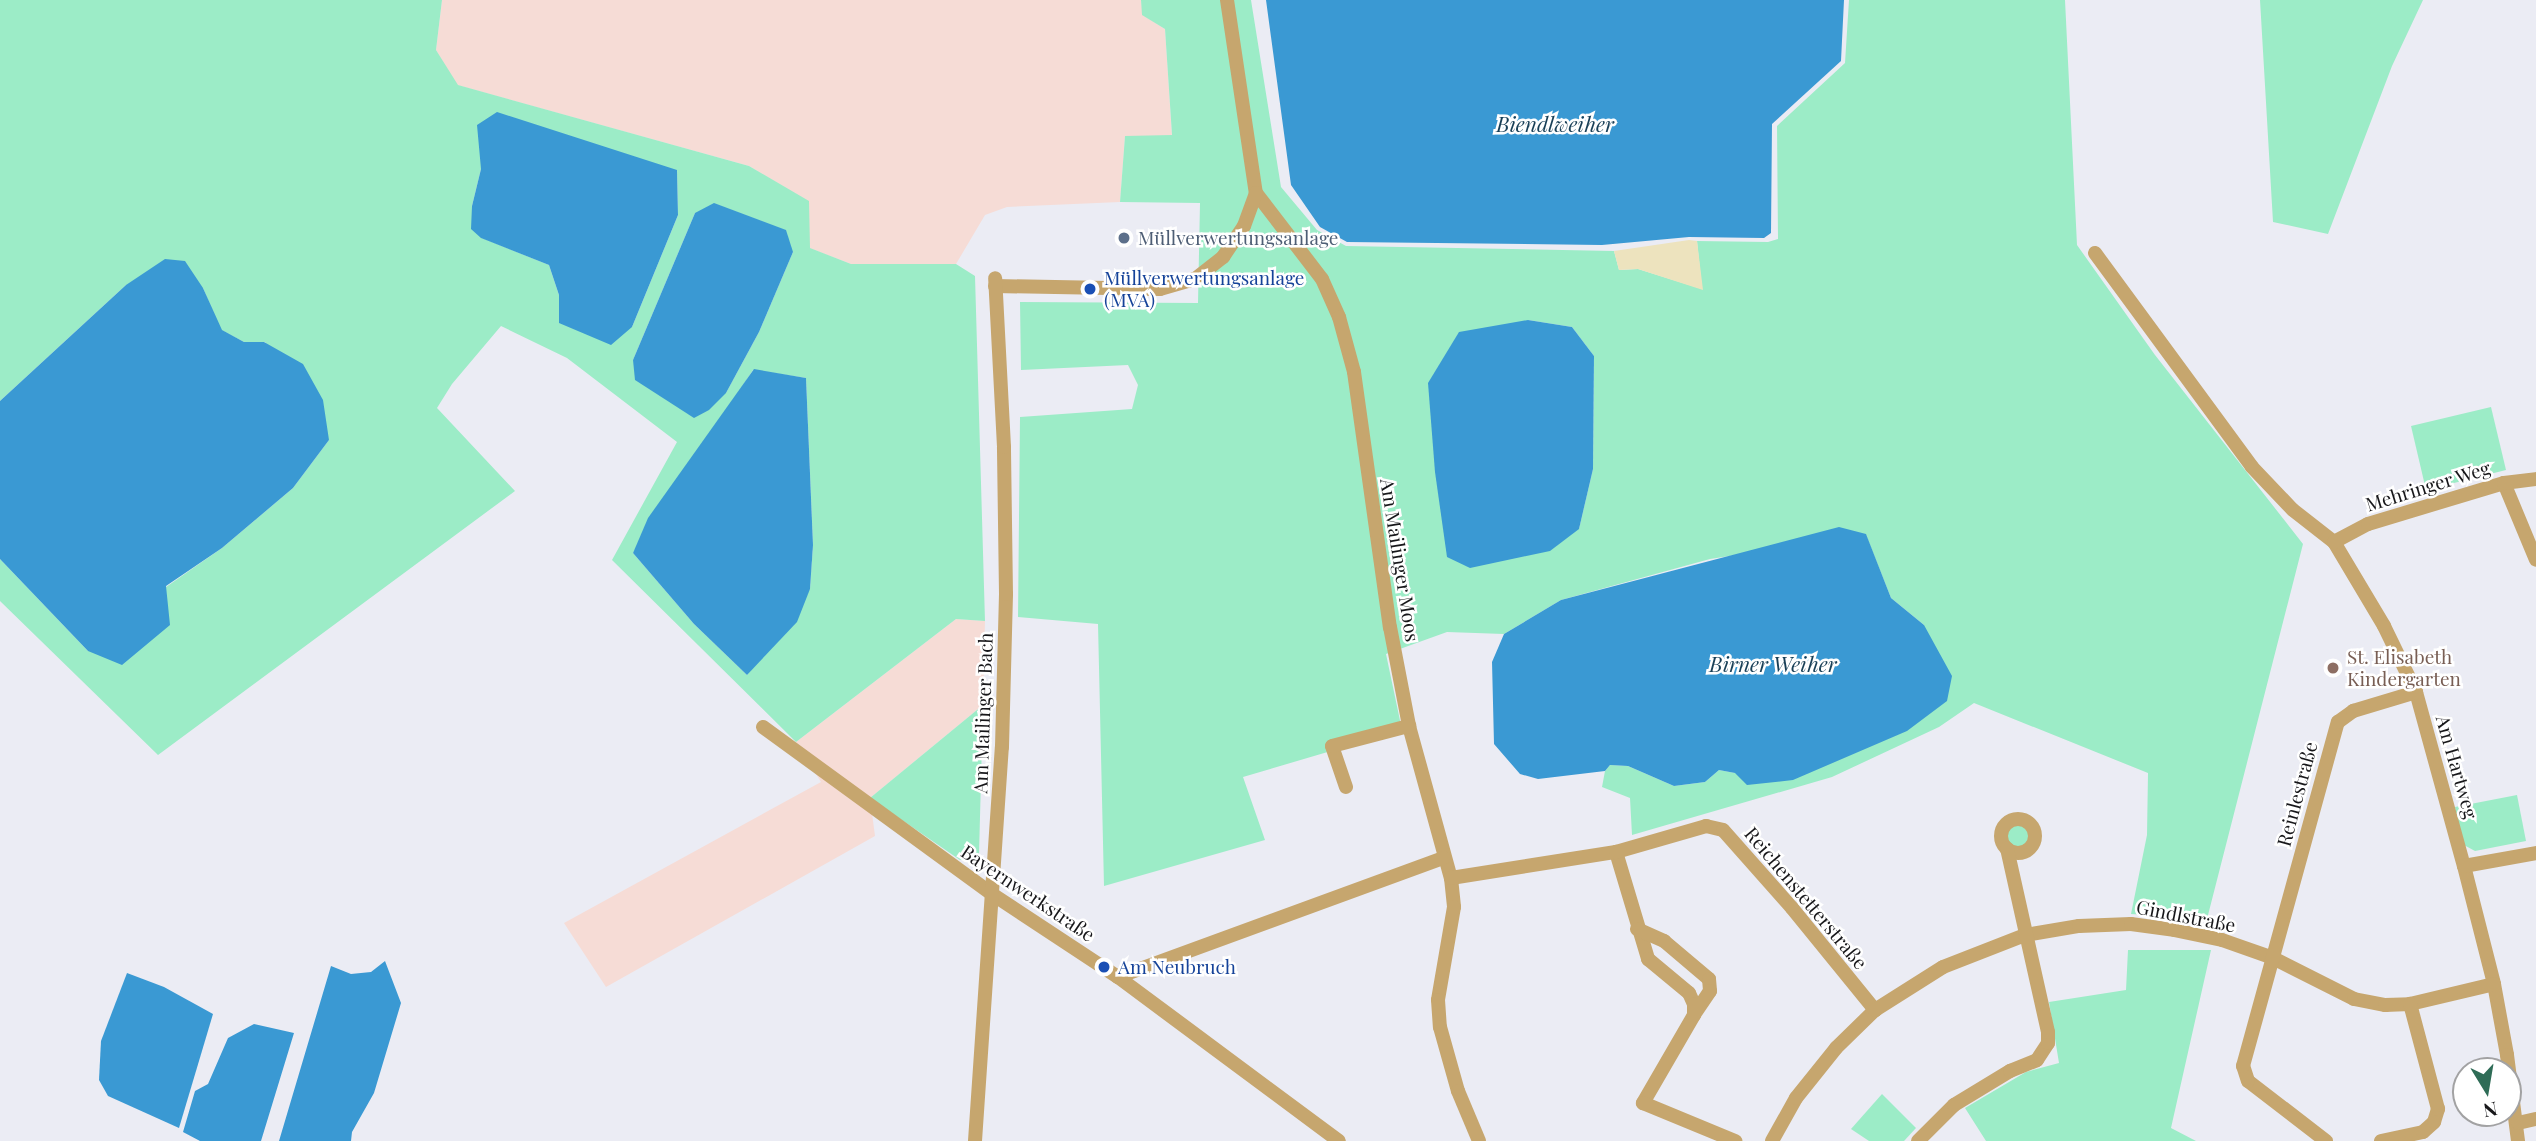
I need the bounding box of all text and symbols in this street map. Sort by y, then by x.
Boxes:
water label: Biendlweiher [1496,110,1614,136]
place label: Müllverwertungsanlage [1138,227,1338,249]
marker: Müllverwertungsanlage [1116,230,1132,246]
place label: Müllverwertungsanlage (MVA) [1104,267,1304,311]
marker: Müllverwertungsanlage (MVA) [1082,281,1098,297]
street label: Mehringer Weg [2362,456,2494,516]
street label: Am Mailinger Moos [1376,477,1424,643]
street label: Am Mailinger Bach [969,632,997,794]
place label: St. Elisabeth Kindergarten [2347,646,2461,690]
water label: Birner Weiher [1709,650,1837,676]
marker: St. Elisabeth Kindergarten [2325,660,2341,676]
street label: Am Hartweg [2431,713,2483,821]
street label: Reinlestraße [2272,739,2322,849]
street label: Reichenstetterstraße [1740,822,1872,974]
street label: Bayernwerkstraße [957,840,1099,946]
street label: Gindlstraße [2134,895,2238,937]
place label: Am Neubruch [1118,956,1236,978]
marker: Am Neubruch [1096,959,1112,975]
north arrow [2452,1057,2522,1127]
text: N [2481,1097,2500,1125]

